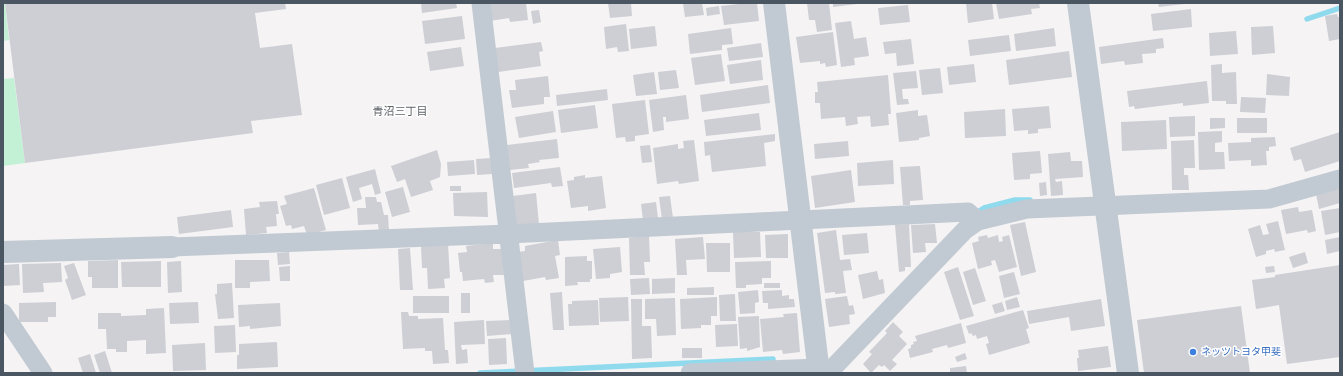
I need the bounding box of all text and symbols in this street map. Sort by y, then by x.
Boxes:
district label: 青沼三丁目 [373,105,427,119]
place label: ネッツトヨタ甲斐 [1201,346,1281,358]
marker: ネッツトヨタ甲斐 [1188,347,1198,357]

